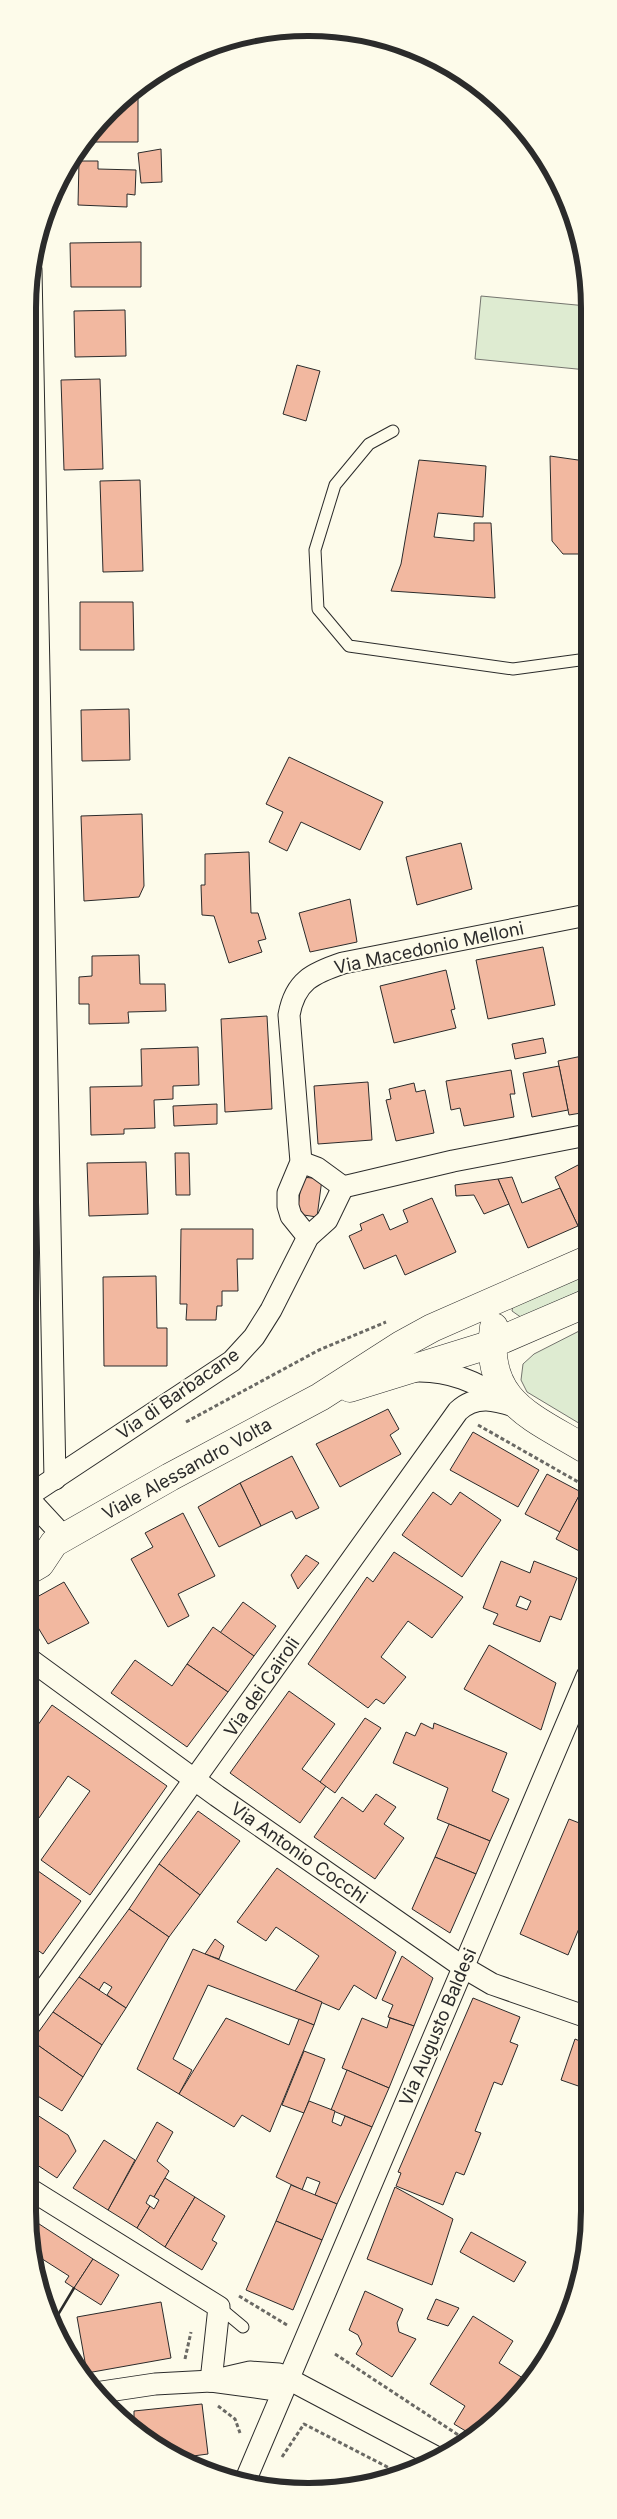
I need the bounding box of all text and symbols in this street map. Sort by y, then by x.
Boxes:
street label: Via Macedonio Melloni [332,917,525,978]
street label: Via di Barbacane [113,1344,243,1444]
street label: Viale Alessandro Volta [98,1413,275,1524]
street label: Via dei Cairoli [220,1633,304,1740]
street label: Via Antonio Cocchi [227,1798,372,1908]
street label: Via Augusto Baldesi [395,1945,480,2109]

